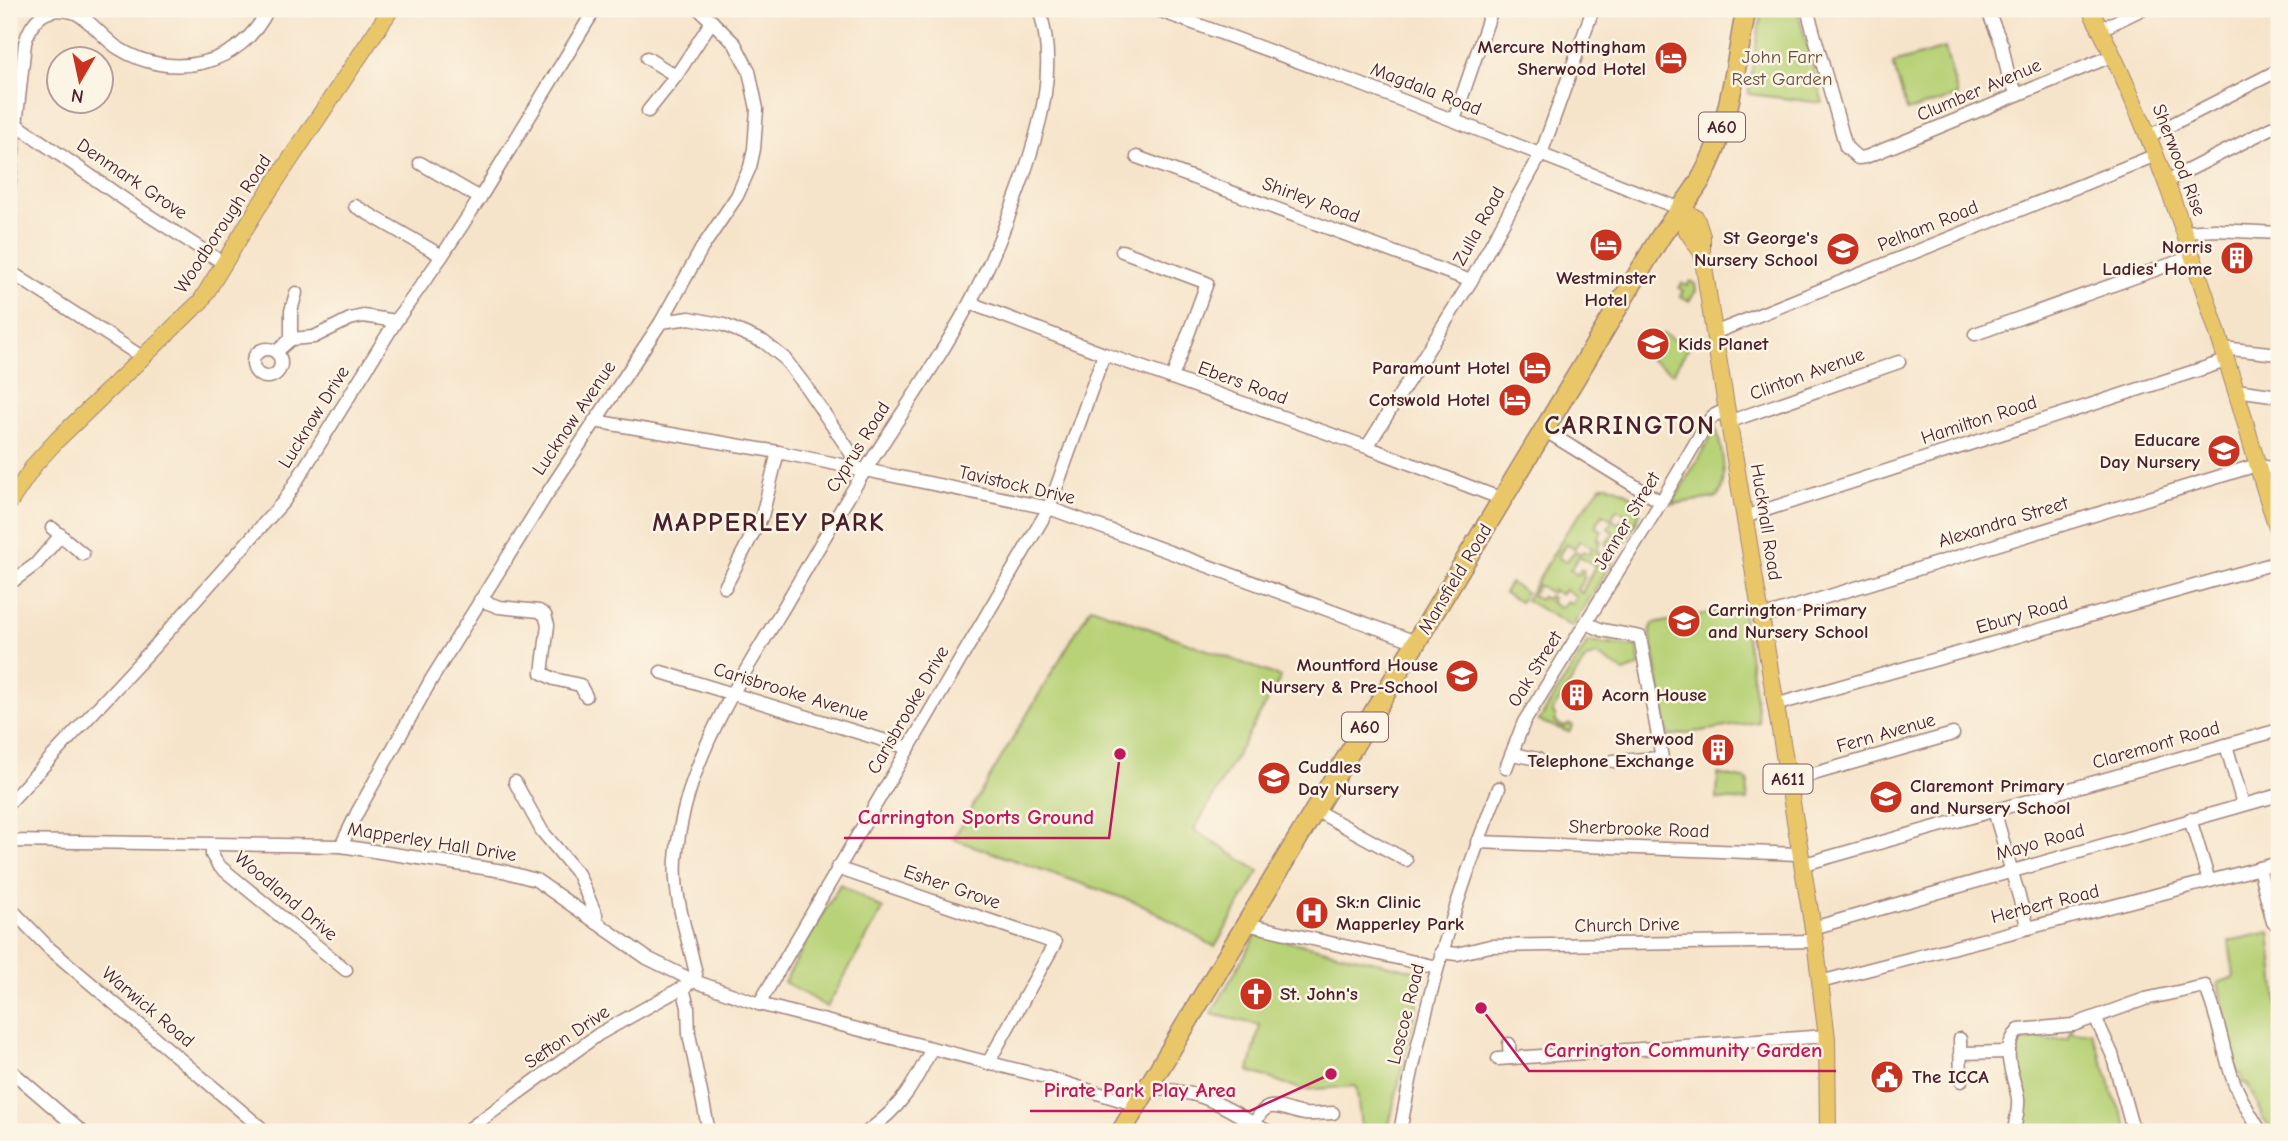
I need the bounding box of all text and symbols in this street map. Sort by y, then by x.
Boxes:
place label: Mercure Nottingham Sherwood Hotel [1478,36,1646,80]
hotel icon: Mercure Nottingham Sherwood Hotel [1652,39,1690,77]
north arrow [46,46,116,116]
park label: John Farr Rest Garden [1732,46,1832,90]
street label: Clumber Avenue [1914,54,2044,126]
street label: Magdala Road [1367,58,1485,120]
text: N [70,84,85,108]
street label: Sherwood Rise [2148,101,2210,219]
road number: A60 [1699,112,1745,142]
street label: Denmark Grove [73,134,191,224]
street label: Woodborough Road [170,151,276,297]
street label: Shirley Road [1259,172,1363,228]
street label: Zulla Road [1448,183,1510,269]
street label: Pelham Road [1874,196,1982,256]
hotel icon: Westminster Hotel [1587,226,1625,264]
place label: St George's Nursery School [1694,227,1818,271]
school or university icon: St George's Nursery School [1824,230,1862,268]
place label: Norris Ladies' Home [2102,236,2212,280]
building icon: Norris Ladies' Home [2218,239,2256,277]
place label: Westminster Hotel [1556,267,1656,311]
school or university icon: Kids Planet [1634,325,1672,363]
place label: Kids Planet [1678,333,1769,355]
street label: Clinton Avenue [1747,343,1867,405]
hotel icon: Paramount Hotel [1516,349,1554,387]
street label: Lucknow Avenue [528,357,620,479]
street label: Ebers Road [1195,357,1291,409]
place label: Paramount Hotel [1372,357,1510,379]
street label: Lucknow Drive [274,362,354,472]
hotel icon: Cotswold Hotel [1496,381,1534,419]
place label: Cotswold Hotel [1369,389,1490,411]
street label: Hamilton Road [1918,391,2040,449]
street label: Cyprus Road [821,398,895,496]
district label: CARRINGTON [1544,411,1716,441]
place label: Educare Day Nursery [2099,429,2200,473]
school or university icon: Educare Day Nursery [2205,432,2243,470]
street label: Tavistock Drive [957,461,1077,509]
street label: Hucknall Road [1746,462,1786,582]
street label: Jenner Street [1589,468,1665,574]
street label: Alexandra Street [1935,492,2071,552]
district label: MAPPERLEY PARK [652,508,886,538]
street label: Mansfield Road [1413,520,1497,638]
street label: Ebury Road [1973,591,2071,639]
place label: Carrington Primary and Nursery School [1708,599,1869,643]
school or university icon: Carrington Primary and Nursery School [1665,602,1703,640]
street label: Oak Street [1503,627,1567,711]
street label: Carisbrooke Drive [862,642,954,778]
place label: Mountford House Nursery & Pre-School [1261,654,1438,698]
school or university icon: Mountford House Nursery & Pre-School [1443,657,1481,695]
street label: Carisbrooke Avenue [711,658,871,726]
building icon: Acorn House [1558,676,1596,714]
place label: Acorn House [1602,684,1707,706]
street label: Fern Avenue [1834,708,1938,758]
road number: A60 [1342,712,1388,742]
street label: Claremont Road [2090,716,2222,774]
place label: Sherwood Telephone Exchange [1527,728,1694,772]
building icon: Sherwood Telephone Exchange [1699,731,1737,769]
place label: Cuddles Day Nursery [1298,756,1399,800]
school or university icon: Cuddles Day Nursery [1255,759,1293,797]
road number: A611 [1764,764,1812,794]
place label: Claremont Primary and Nursery School [1910,775,2071,819]
school or university icon: Claremont Primary and Nursery School [1867,778,1905,816]
callout: Carrington Sports Ground [844,796,1109,838]
text: Carrington Sports Ground [858,805,1094,829]
street label: Sherbrooke Road [1568,816,1710,842]
street label: Mapperley Hall Drive [346,818,518,866]
street label: Mayo Road [1993,819,2087,865]
street label: Woodland Drive [230,847,342,945]
street label: Esher Grove [901,860,1003,914]
street label: Herbert Road [1989,880,2101,928]
place label: Sk:n Clinic Mapperley Park [1336,891,1465,935]
hospital icon: Sk:n Clinic Mapperley Park [1293,894,1331,932]
street label: Church Drive [1574,913,1680,937]
street label: Loscoe Road [1383,961,1429,1067]
street label: Warwick Road [97,962,199,1052]
church icon: St. John's [1237,975,1275,1013]
place label: St. John's [1280,983,1358,1005]
street label: Sefton Drive [520,1000,614,1074]
callout: Carrington Community Garden [1529,1029,1836,1071]
text: Carrington Community Garden [1544,1038,1822,1062]
public building icon: The ICCA [1868,1058,1906,1096]
place label: The ICCA [1912,1066,1989,1088]
callout: Pirate Park Play Area [1030,1069,1250,1111]
text: Pirate Park Play Area [1044,1078,1236,1102]

